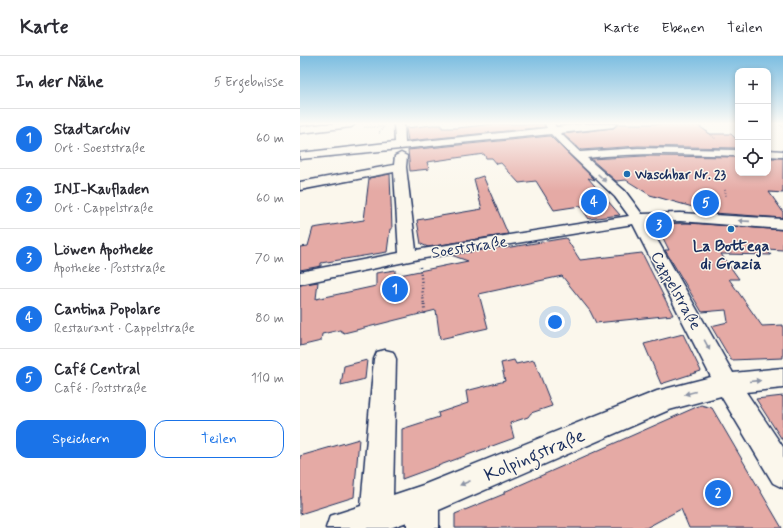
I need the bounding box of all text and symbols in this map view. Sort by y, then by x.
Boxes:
text: Karte [20,15,69,40]
text: Karte [604,19,639,37]
text: Ebenen [661,19,705,37]
text: Teilen [727,19,763,37]
map controls [735,68,771,176]
button: + [735,68,771,104]
text: In der Nähe [16,71,104,93]
text: 5 Ergebnisse [214,74,284,91]
button: − [735,104,771,140]
text: Stadtarchiv [54,120,130,140]
text: 1 [26,130,32,147]
text: 60 m [256,130,284,147]
text: Ort · Soeststraße [54,140,145,157]
button: locate [735,140,771,176]
place label: Waschbar Nr. 23 [634,167,726,184]
marker: Waschbar Nr. 23 [622,169,632,179]
one-way arrow [597,173,607,182]
text: INI-Kaufladen [54,180,150,200]
pin: 4 [581,187,607,217]
pin: 5 [693,188,719,218]
text: 2 [26,190,32,207]
text: 60 m [256,190,284,207]
text: Ort · Cappelstraße [54,200,154,217]
pin: 3 [646,210,672,240]
one-way arrow [738,217,750,224]
marker: La Bottega di Grazia [726,224,736,234]
street label: Soeststraße [430,231,509,264]
place label: La Bottega di Grazia [693,236,769,275]
text: Löwen Apotheke [54,240,153,260]
street label: Cappelstraße [645,248,706,334]
text: 3 [26,250,32,267]
text: 70 m [255,250,284,267]
text: Apotheke · Poststraße [54,260,166,277]
pin: 1 [382,274,408,304]
text: Cantina Popolare [54,300,161,320]
text: 4 [25,310,33,327]
text: 80 m [255,310,284,327]
your location [545,312,565,332]
text: Restaurant · Cappelstraße [54,320,195,337]
one-way arrow [703,339,710,351]
text: Café Central [54,360,140,380]
text: 5 [25,370,33,387]
text: 110 m [251,370,284,387]
one-way arrow [749,378,761,384]
text: Café · Poststraße [54,380,147,397]
one-way arrow [683,390,695,396]
button: Speichern [16,420,146,458]
button: Teilen [154,420,284,458]
street label: Kolpingstraße [480,423,590,491]
pin: 2 [705,478,731,508]
one-way arrow [460,480,471,486]

